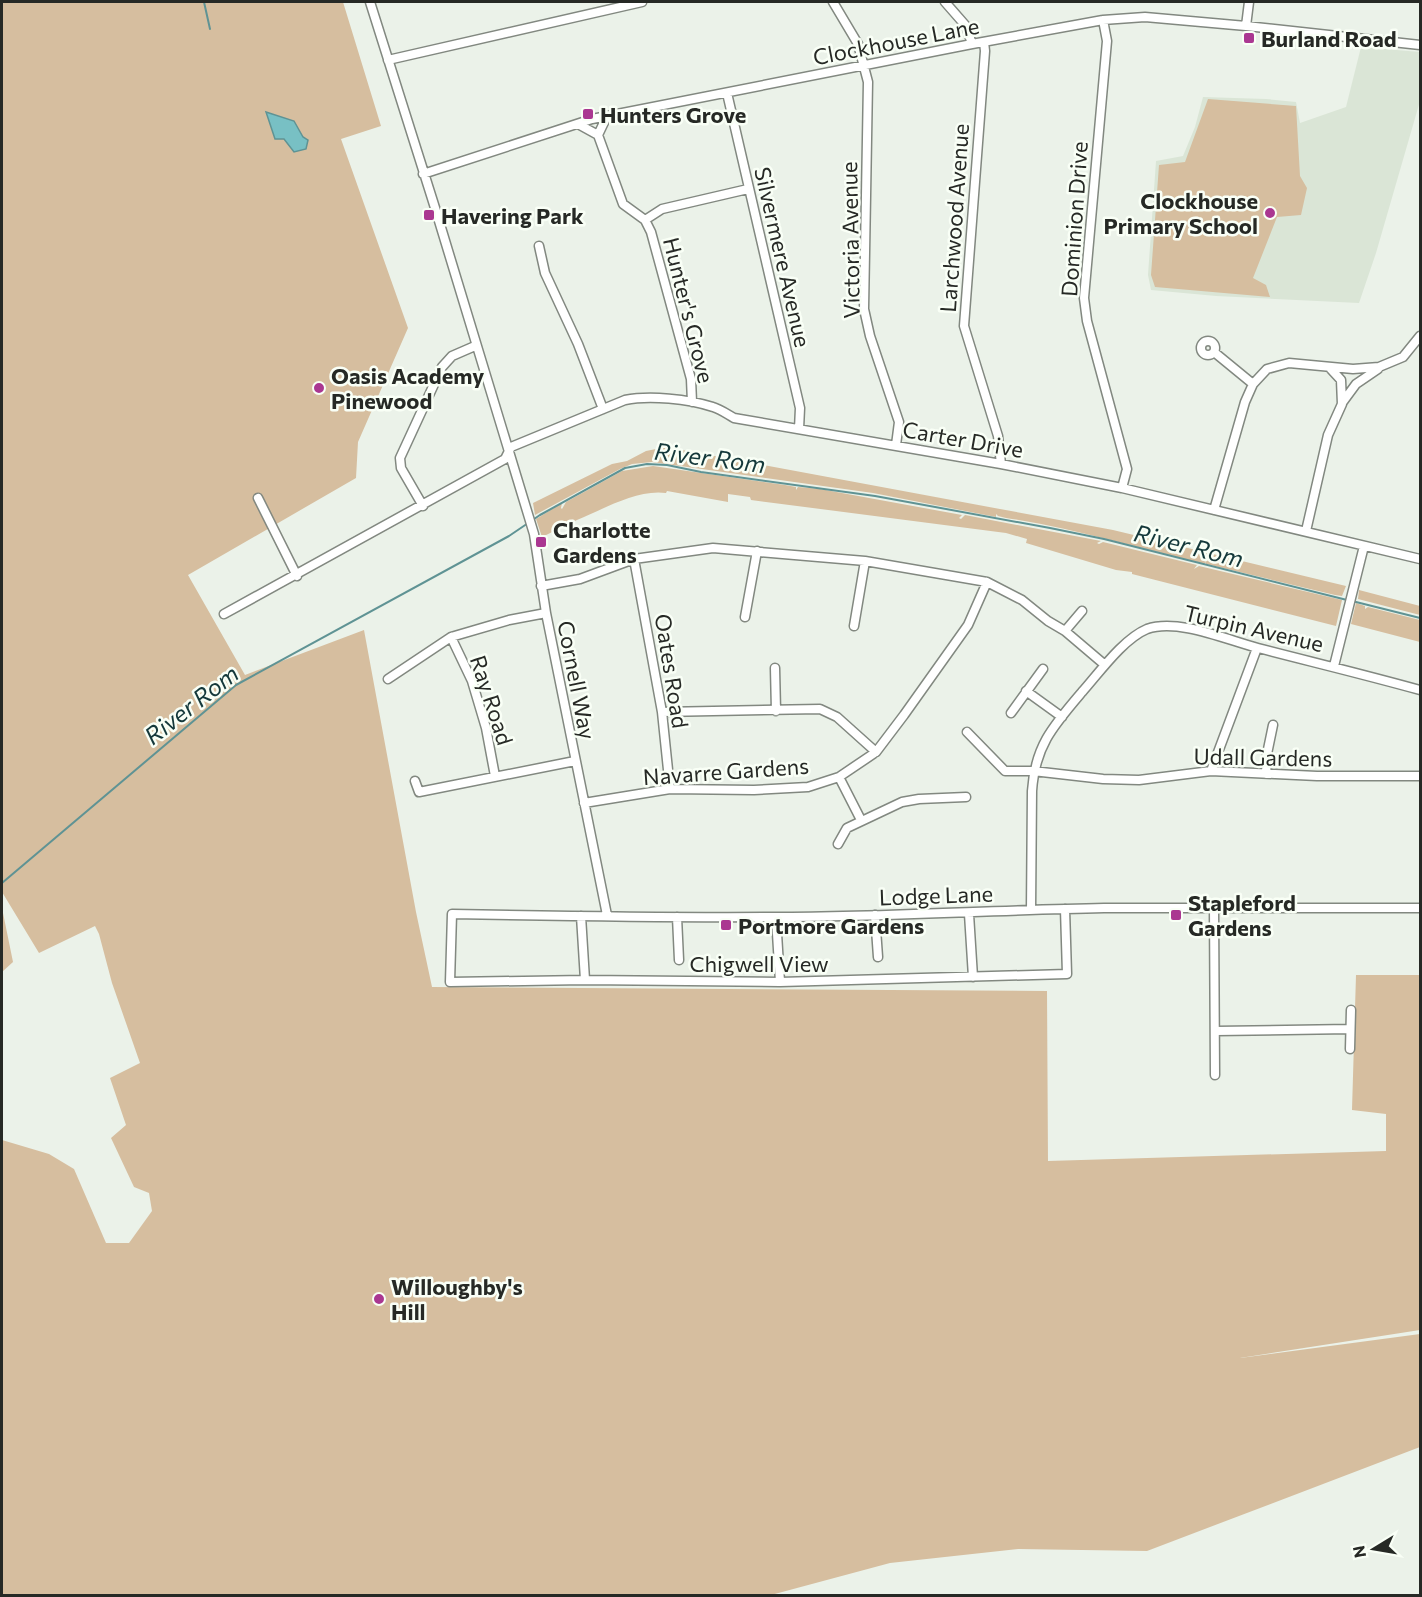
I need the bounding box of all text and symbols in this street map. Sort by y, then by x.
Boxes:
street label: Clockhouse Lane [811,12,981,70]
place label: Burland Road [1261,25,1397,52]
marker: Burland Road [1242,31,1256,45]
place label: Hunters Grove [600,101,746,128]
marker: Hunters Grove [581,107,595,121]
street label: Larchwood Avenue [934,123,974,313]
street label: Dominion Drive [1055,140,1093,298]
street label: Victoria Avenue [835,161,865,319]
street label: Silvermere Avenue [749,164,817,350]
place label: Clockhouse Primary School [1103,187,1258,239]
place label: Havering Park [441,202,584,229]
marker: Clockhouse Primary School [1263,206,1277,220]
marker: Havering Park [422,208,436,222]
street label: Hunter's Grove [658,234,720,386]
place label: Oasis Academy Pinewood [331,362,484,414]
marker: Oasis Academy Pinewood [312,381,326,395]
street label: Carter Drive [901,415,1025,463]
water label: River Rom [653,436,767,478]
place label: Charlotte Gardens [553,516,651,568]
water label: River Rom [1131,517,1247,573]
marker: Charlotte Gardens [534,535,548,549]
street label: Turpin Avenue [1182,599,1326,657]
street label: Oates Road [650,612,694,730]
street label: Cornell Way [552,618,602,742]
street label: Ray Road [465,652,519,748]
water label: River Rom [138,658,244,750]
street label: Udall Gardens [1193,742,1333,772]
street label: Navarre Gardens [642,752,810,790]
street label: Lodge Lane [878,880,994,910]
place label: Stapleford Gardens [1188,889,1296,941]
marker: Stapleford Gardens [1169,908,1183,922]
place label: Portmore Gardens [738,912,924,939]
marker: Portmore Gardens [719,918,733,932]
street label: Chigwell View [689,950,829,977]
place label: Willoughby's Hill [391,1273,523,1325]
marker: Willoughby's Hill [372,1292,386,1306]
north arrow [1344,1519,1404,1579]
text: N [1348,1544,1369,1560]

